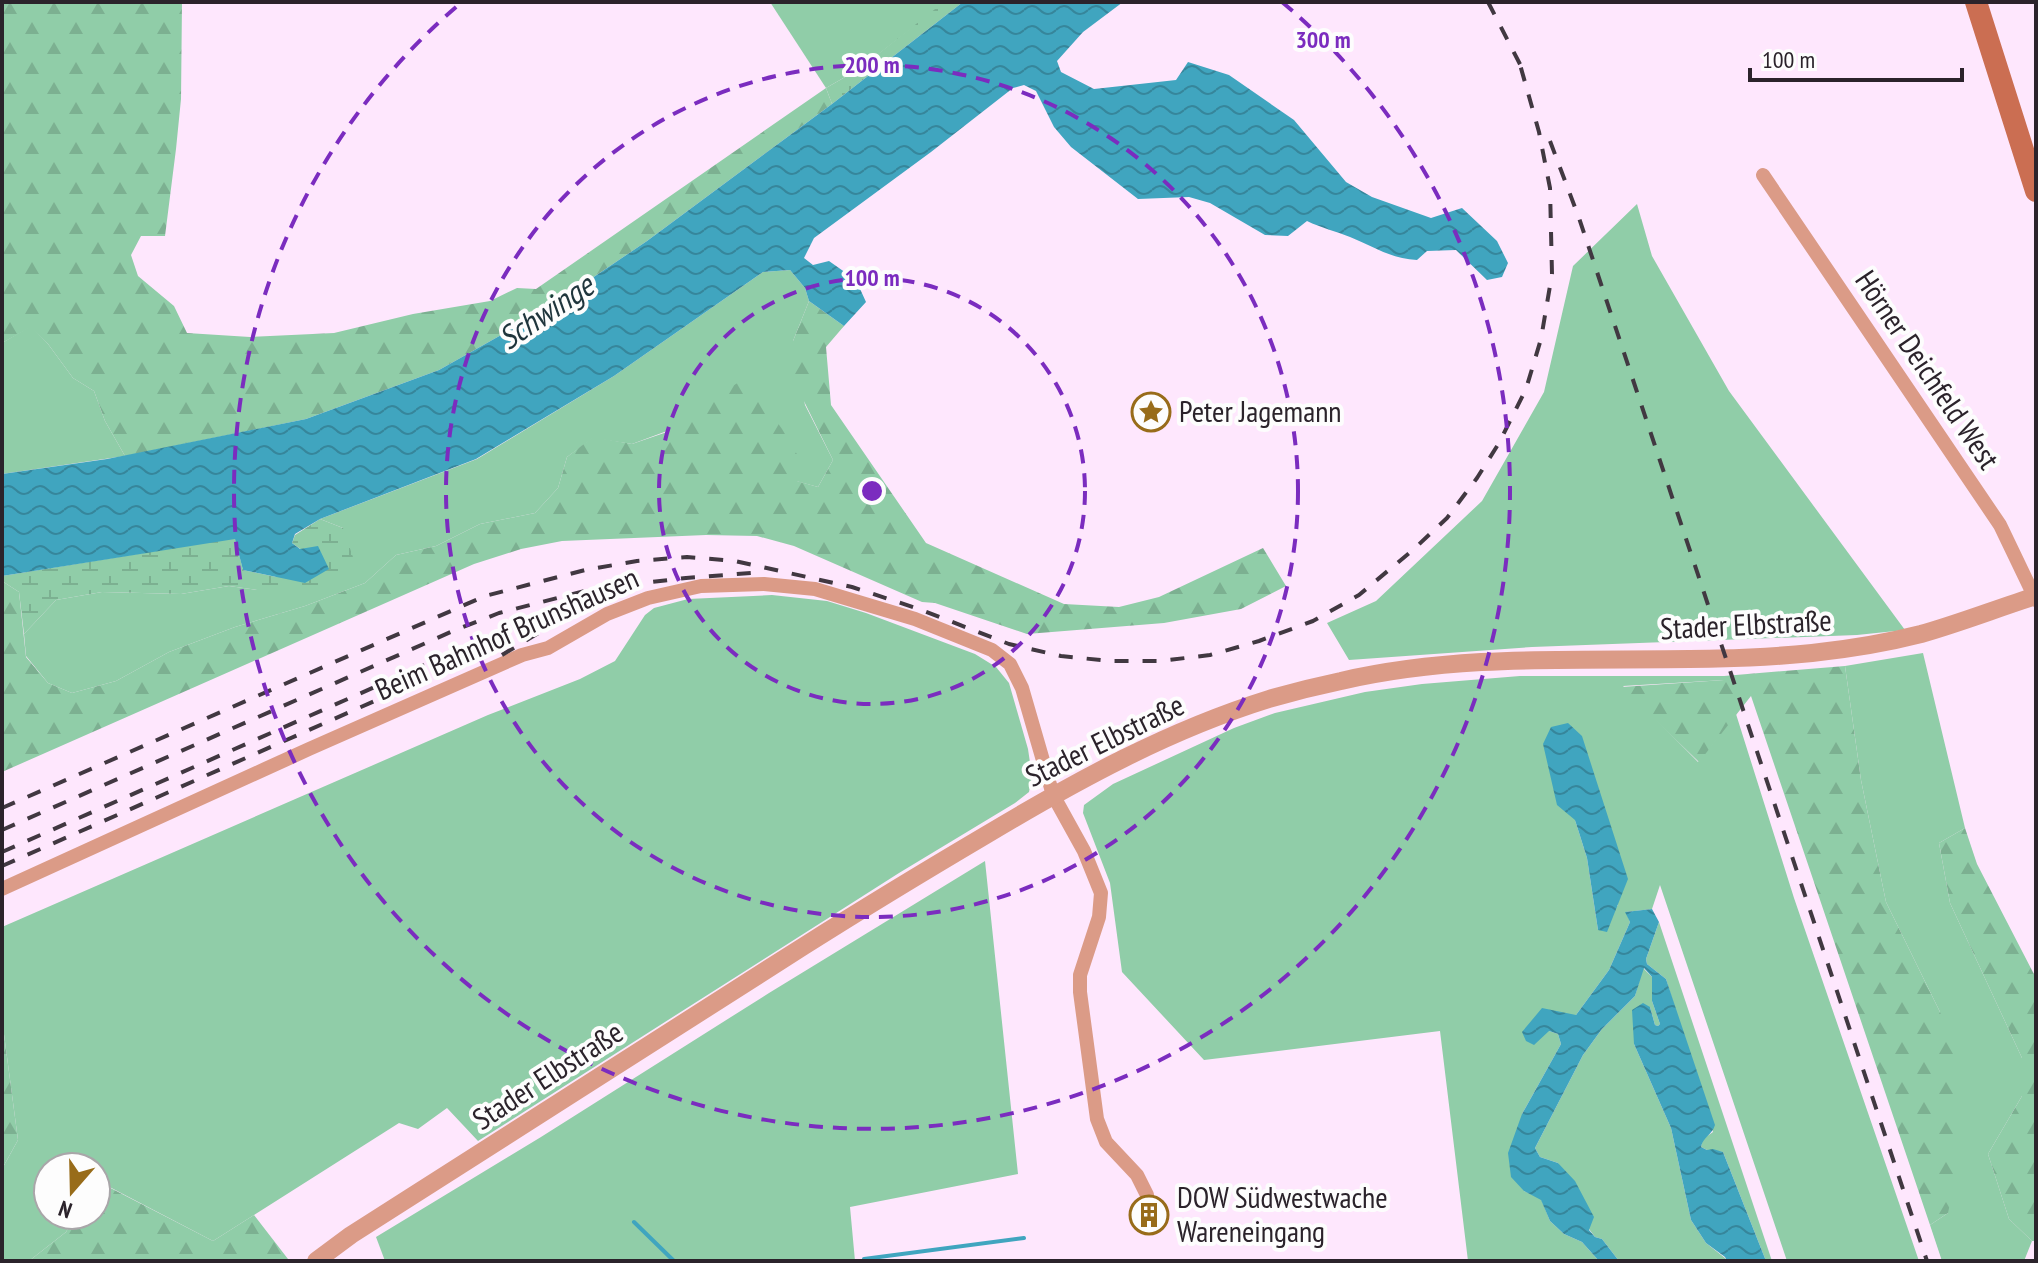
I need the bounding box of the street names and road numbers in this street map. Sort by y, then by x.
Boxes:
street label: Hörner Deichfeld West [1847,262,2010,477]
street label: Beim Bahnhof Brunshausen [369,557,644,708]
street label: Stader Elbstraße [1659,600,1833,647]
street label: Stader Elbstraße [1019,685,1190,795]
street label: Stader Elbstraße [465,1012,630,1138]

